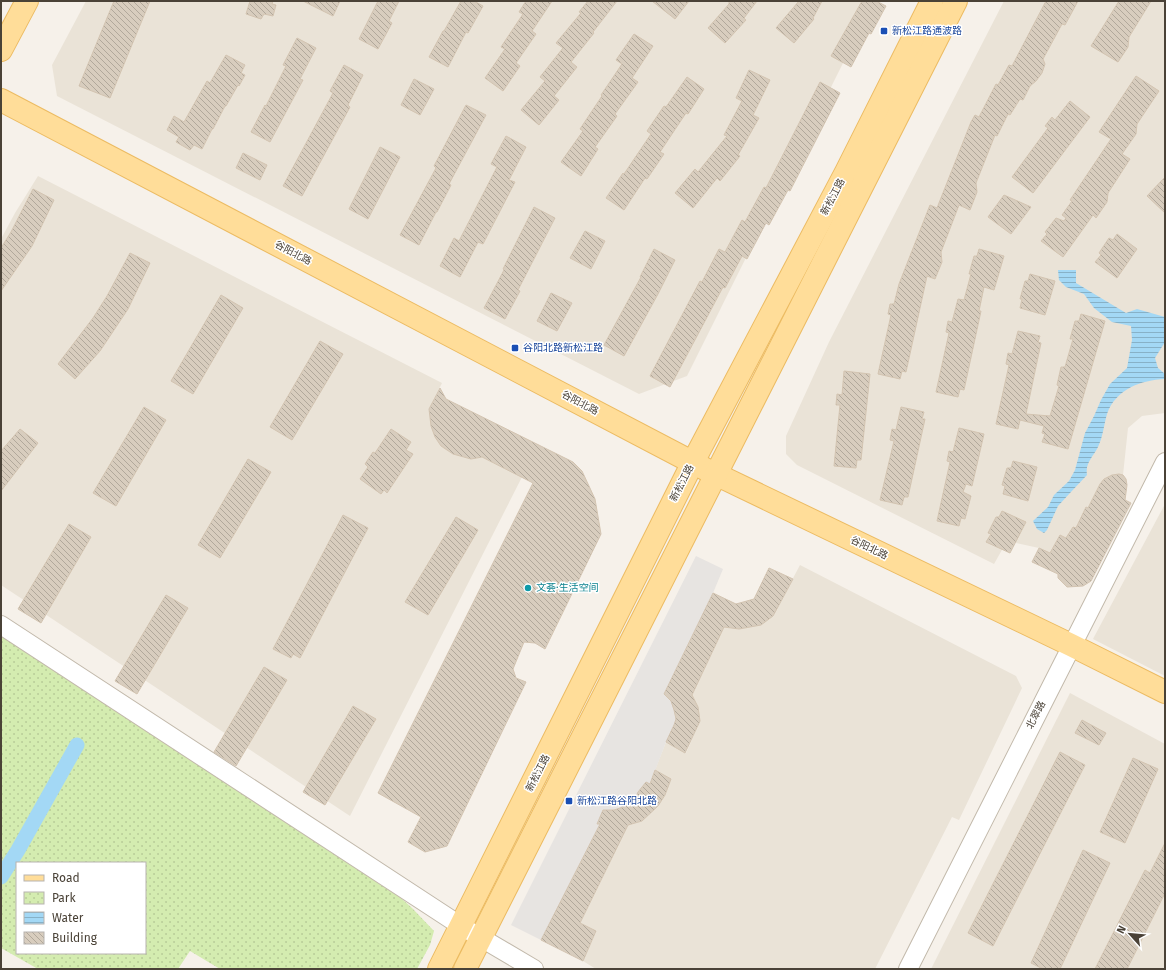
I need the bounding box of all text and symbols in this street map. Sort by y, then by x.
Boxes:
place label: 新松江路通波路 [892,25,962,37]
marker: 新松江路通波路 [879,26,889,36]
street label: 新松江路 [818,177,848,217]
street label: 谷阳北路 [273,238,313,268]
place label: 谷阳北路新松江路 [523,342,603,354]
marker: 谷阳北路新松江路 [510,343,520,353]
street label: 谷阳北路 [560,388,600,418]
street label: 新松江路 [668,462,696,504]
street label: 谷阳北路 [848,534,890,562]
place label: 文荟·生活空间 [536,582,598,594]
marker: 文荟·生活空间 [523,583,533,593]
street label: 北翠路 [1024,699,1048,731]
street label: 新松江路 [524,752,552,794]
place label: 新松江路谷阳北路 [577,795,657,807]
marker: 新松江路谷阳北路 [564,796,574,806]
legend [16,862,146,954]
text: Road [52,871,80,885]
text: Park [52,891,76,905]
text: Water [52,911,84,925]
north arrow [1110,914,1150,954]
text: N [1114,923,1129,936]
text: Building [52,931,98,945]

